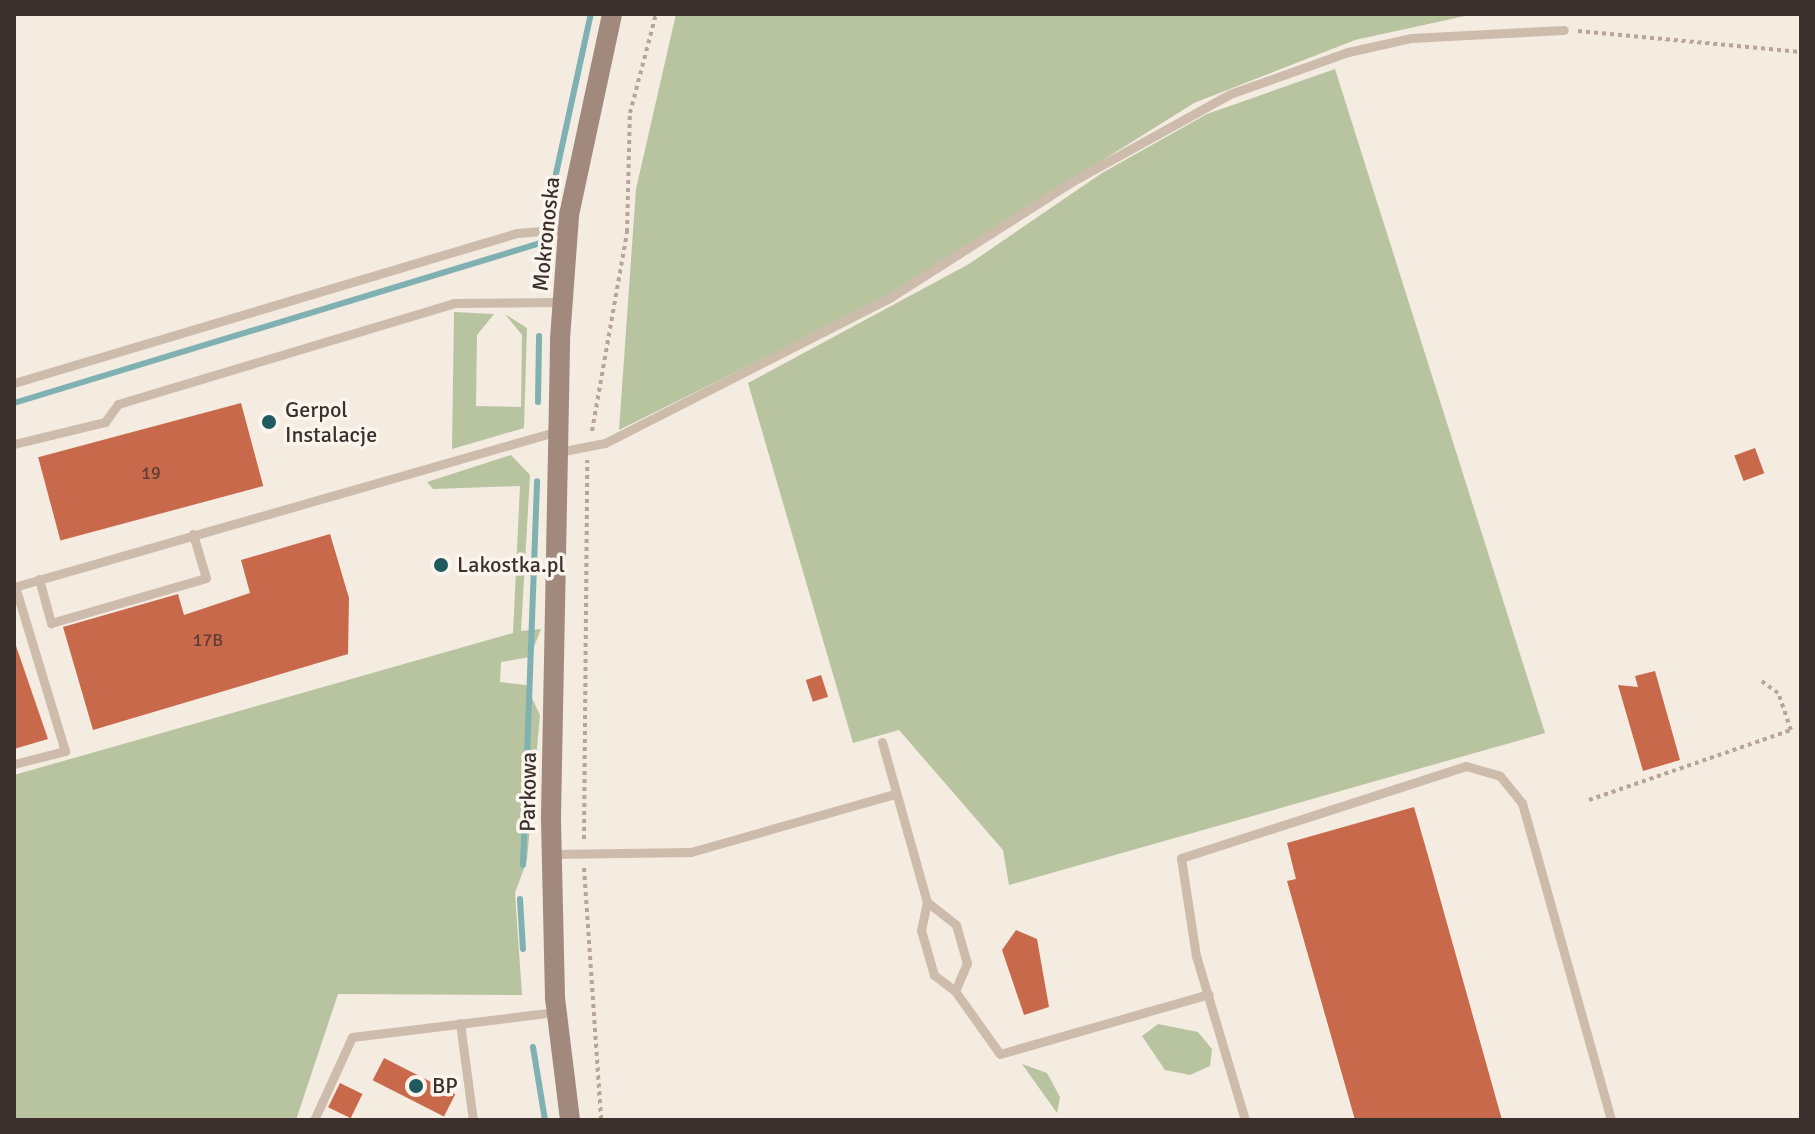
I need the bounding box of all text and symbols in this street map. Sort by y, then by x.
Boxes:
street label: Mokronoska [527,176,565,292]
place label: Gerpol Instalacje [285,396,377,448]
marker: Gerpol Instalacje [260,413,278,431]
house number: 19 [141,462,161,484]
place label: Lakostka.pl [457,552,565,578]
marker: Lakostka.pl [432,556,450,574]
house number: 17B [193,629,223,651]
street label: Parkowa [514,752,542,832]
place label: BP [432,1073,458,1099]
marker: BP [407,1077,425,1095]

